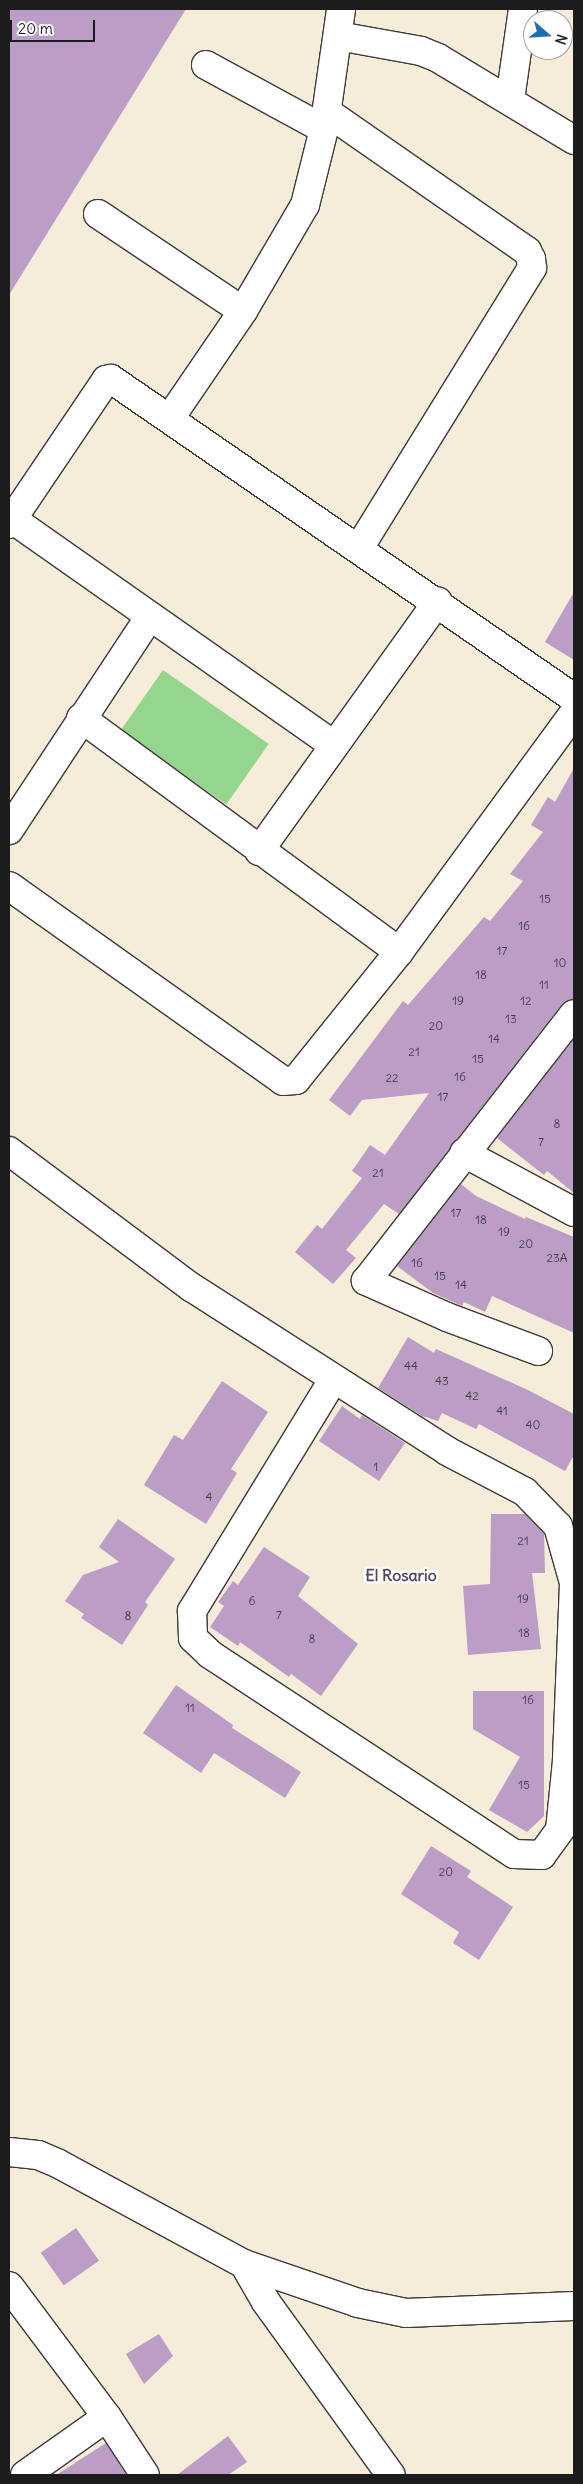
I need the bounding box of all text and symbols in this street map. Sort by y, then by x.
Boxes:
scale bar [12,10,98,42]
north arrow [523,10,573,60]
text: 20 m [18,19,53,38]
text: N [551,32,571,47]
house number: 15 [539,892,551,906]
house number: 16 [518,919,530,933]
house number: 17 [497,944,507,958]
house number: 10 [554,956,566,970]
house number: 18 [475,968,487,982]
house number: 11 [539,978,549,992]
house number: 19 [452,994,464,1008]
house number: 12 [520,994,532,1008]
house number: 13 [505,1012,517,1026]
house number: 20 [429,1019,443,1033]
house number: 14 [488,1032,500,1046]
house number: 21 [408,1045,420,1059]
house number: 15 [472,1052,484,1066]
house number: 16 [454,1070,466,1084]
house number: 22 [385,1071,399,1085]
house number: 17 [438,1090,448,1104]
house number: 8 [554,1117,560,1131]
house number: 7 [538,1135,544,1149]
house number: 21 [372,1166,384,1180]
house number: 17 [451,1206,461,1220]
house number: 18 [475,1213,487,1227]
house number: 19 [498,1225,510,1239]
house number: 20 [519,1237,533,1251]
house number: 23A [546,1251,568,1265]
house number: 16 [411,1256,423,1270]
house number: 15 [434,1269,446,1283]
house number: 14 [455,1278,467,1292]
house number: 44 [404,1359,418,1373]
house number: 43 [435,1374,449,1388]
house number: 42 [465,1389,479,1403]
house number: 41 [496,1404,508,1418]
house number: 40 [526,1418,540,1432]
house number: 1 [374,1460,378,1474]
house number: 4 [206,1490,212,1504]
house number: 21 [517,1534,529,1548]
district label: El Rosario [365,1565,437,1585]
house number: 19 [517,1592,529,1606]
house number: 6 [249,1594,255,1608]
house number: 7 [276,1608,282,1622]
house number: 8 [125,1609,131,1623]
house number: 18 [518,1626,530,1640]
house number: 8 [309,1632,315,1646]
house number: 16 [522,1693,534,1707]
house number: 11 [185,1701,195,1715]
house number: 15 [518,1778,530,1792]
house number: 20 [439,1865,453,1879]

